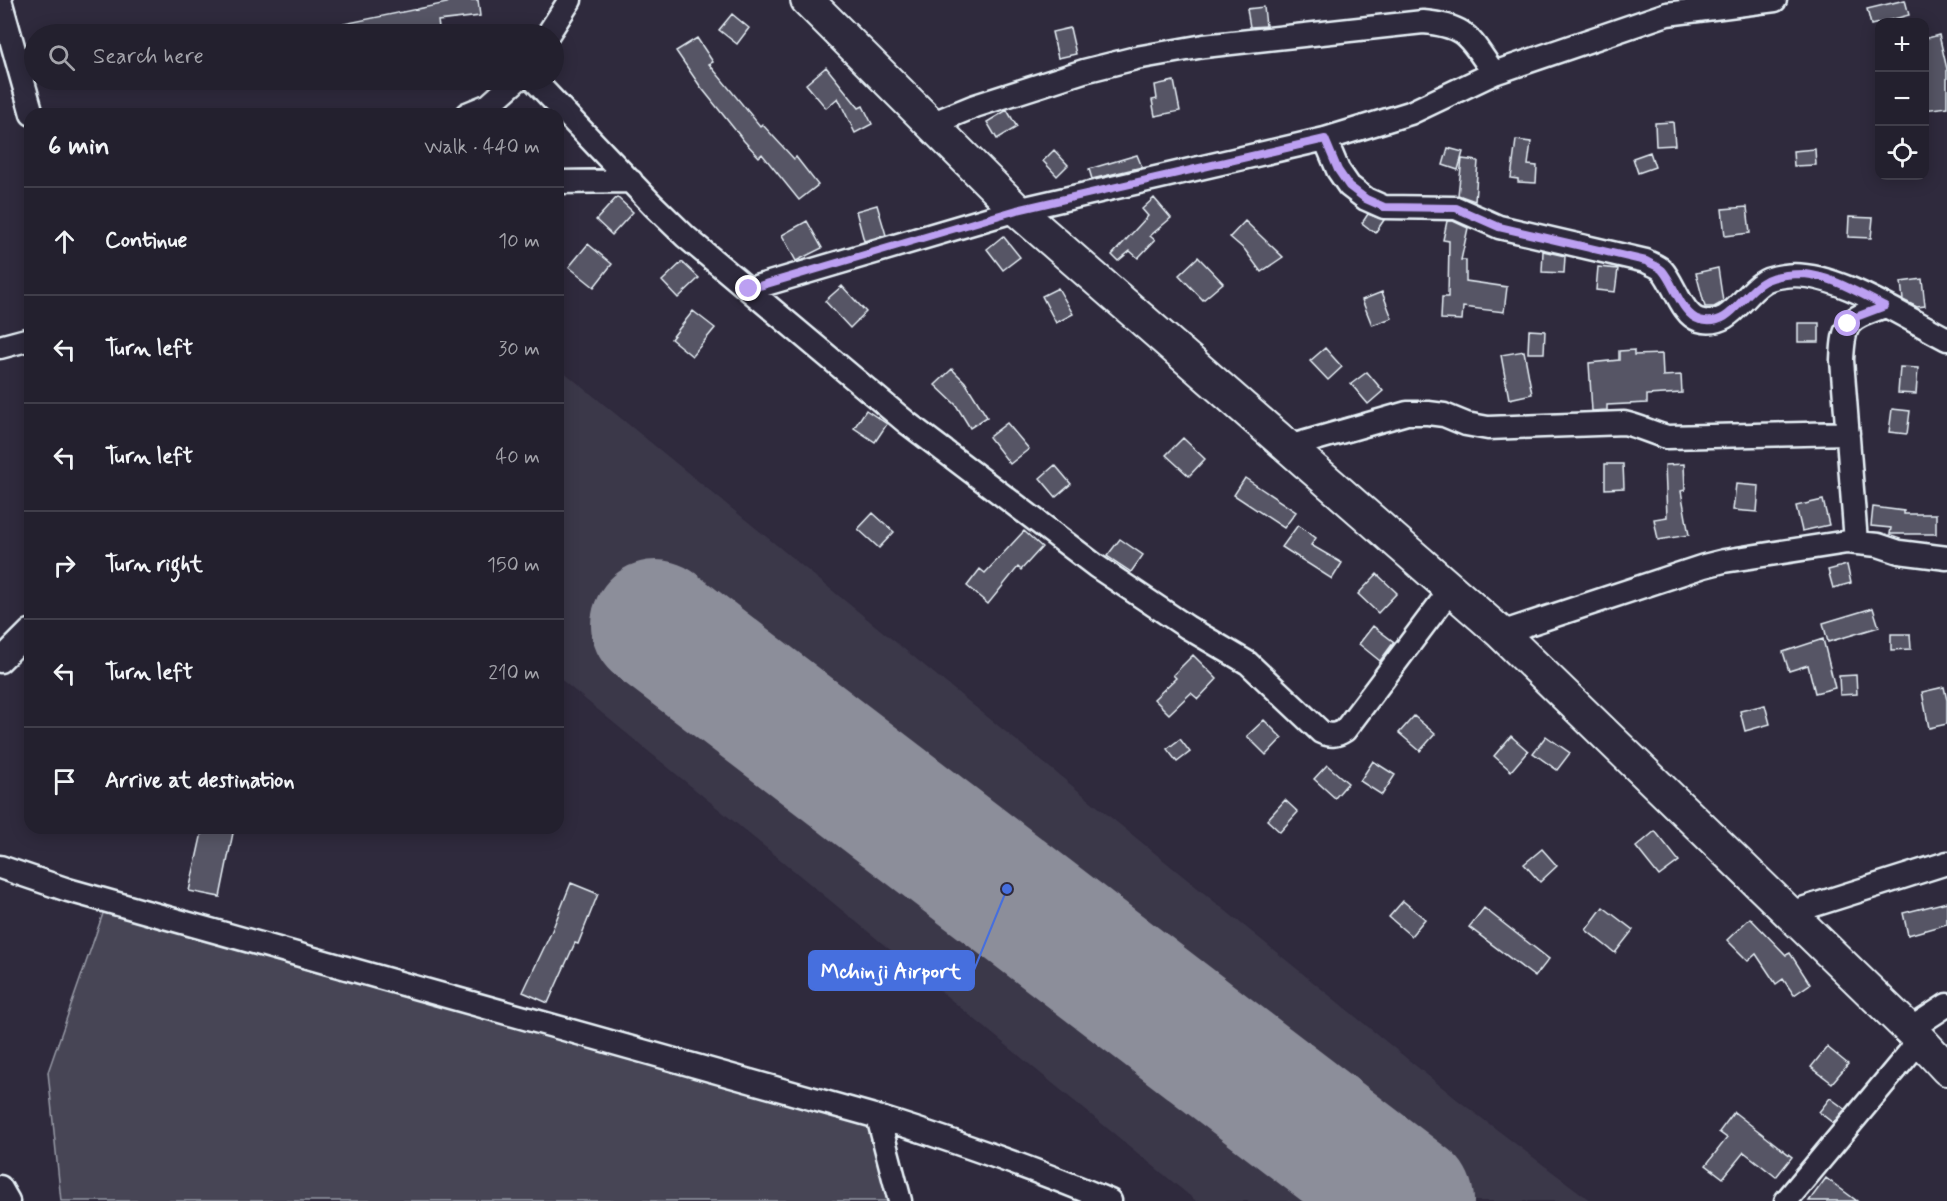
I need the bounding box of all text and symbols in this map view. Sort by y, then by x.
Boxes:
map controls [1875,18,1929,180]
button: + [1875,18,1929,72]
search box [24,24,564,90]
icon: search [45,41,78,74]
text: Search here [93,43,204,71]
button: − [1875,72,1929,126]
button: locate [1875,126,1929,180]
text: 6 min [48,130,110,164]
text: Walk · 440 m [424,134,540,161]
icon: ahead [48,225,81,258]
text: Continue [105,227,187,255]
text: 10 m [498,228,540,255]
route end [735,275,761,301]
route start [1834,310,1860,336]
icon: left [48,333,81,366]
text: Turn left [105,335,193,363]
text: 30 m [498,336,540,363]
icon: left [48,441,81,474]
text: Turn left [105,443,193,471]
text: 40 m [496,444,540,471]
icon: right [48,549,81,582]
text: Turn right [105,551,203,579]
text: 150 m [487,552,540,579]
icon: left [48,657,81,690]
text: Turn left [105,659,193,687]
text: 210 m [488,660,540,687]
icon: arrive [48,765,81,798]
text: Arrive at destination [105,767,295,795]
callout: Mchinji Airport [809,951,974,990]
text: Mchinji Airport [821,958,962,986]

